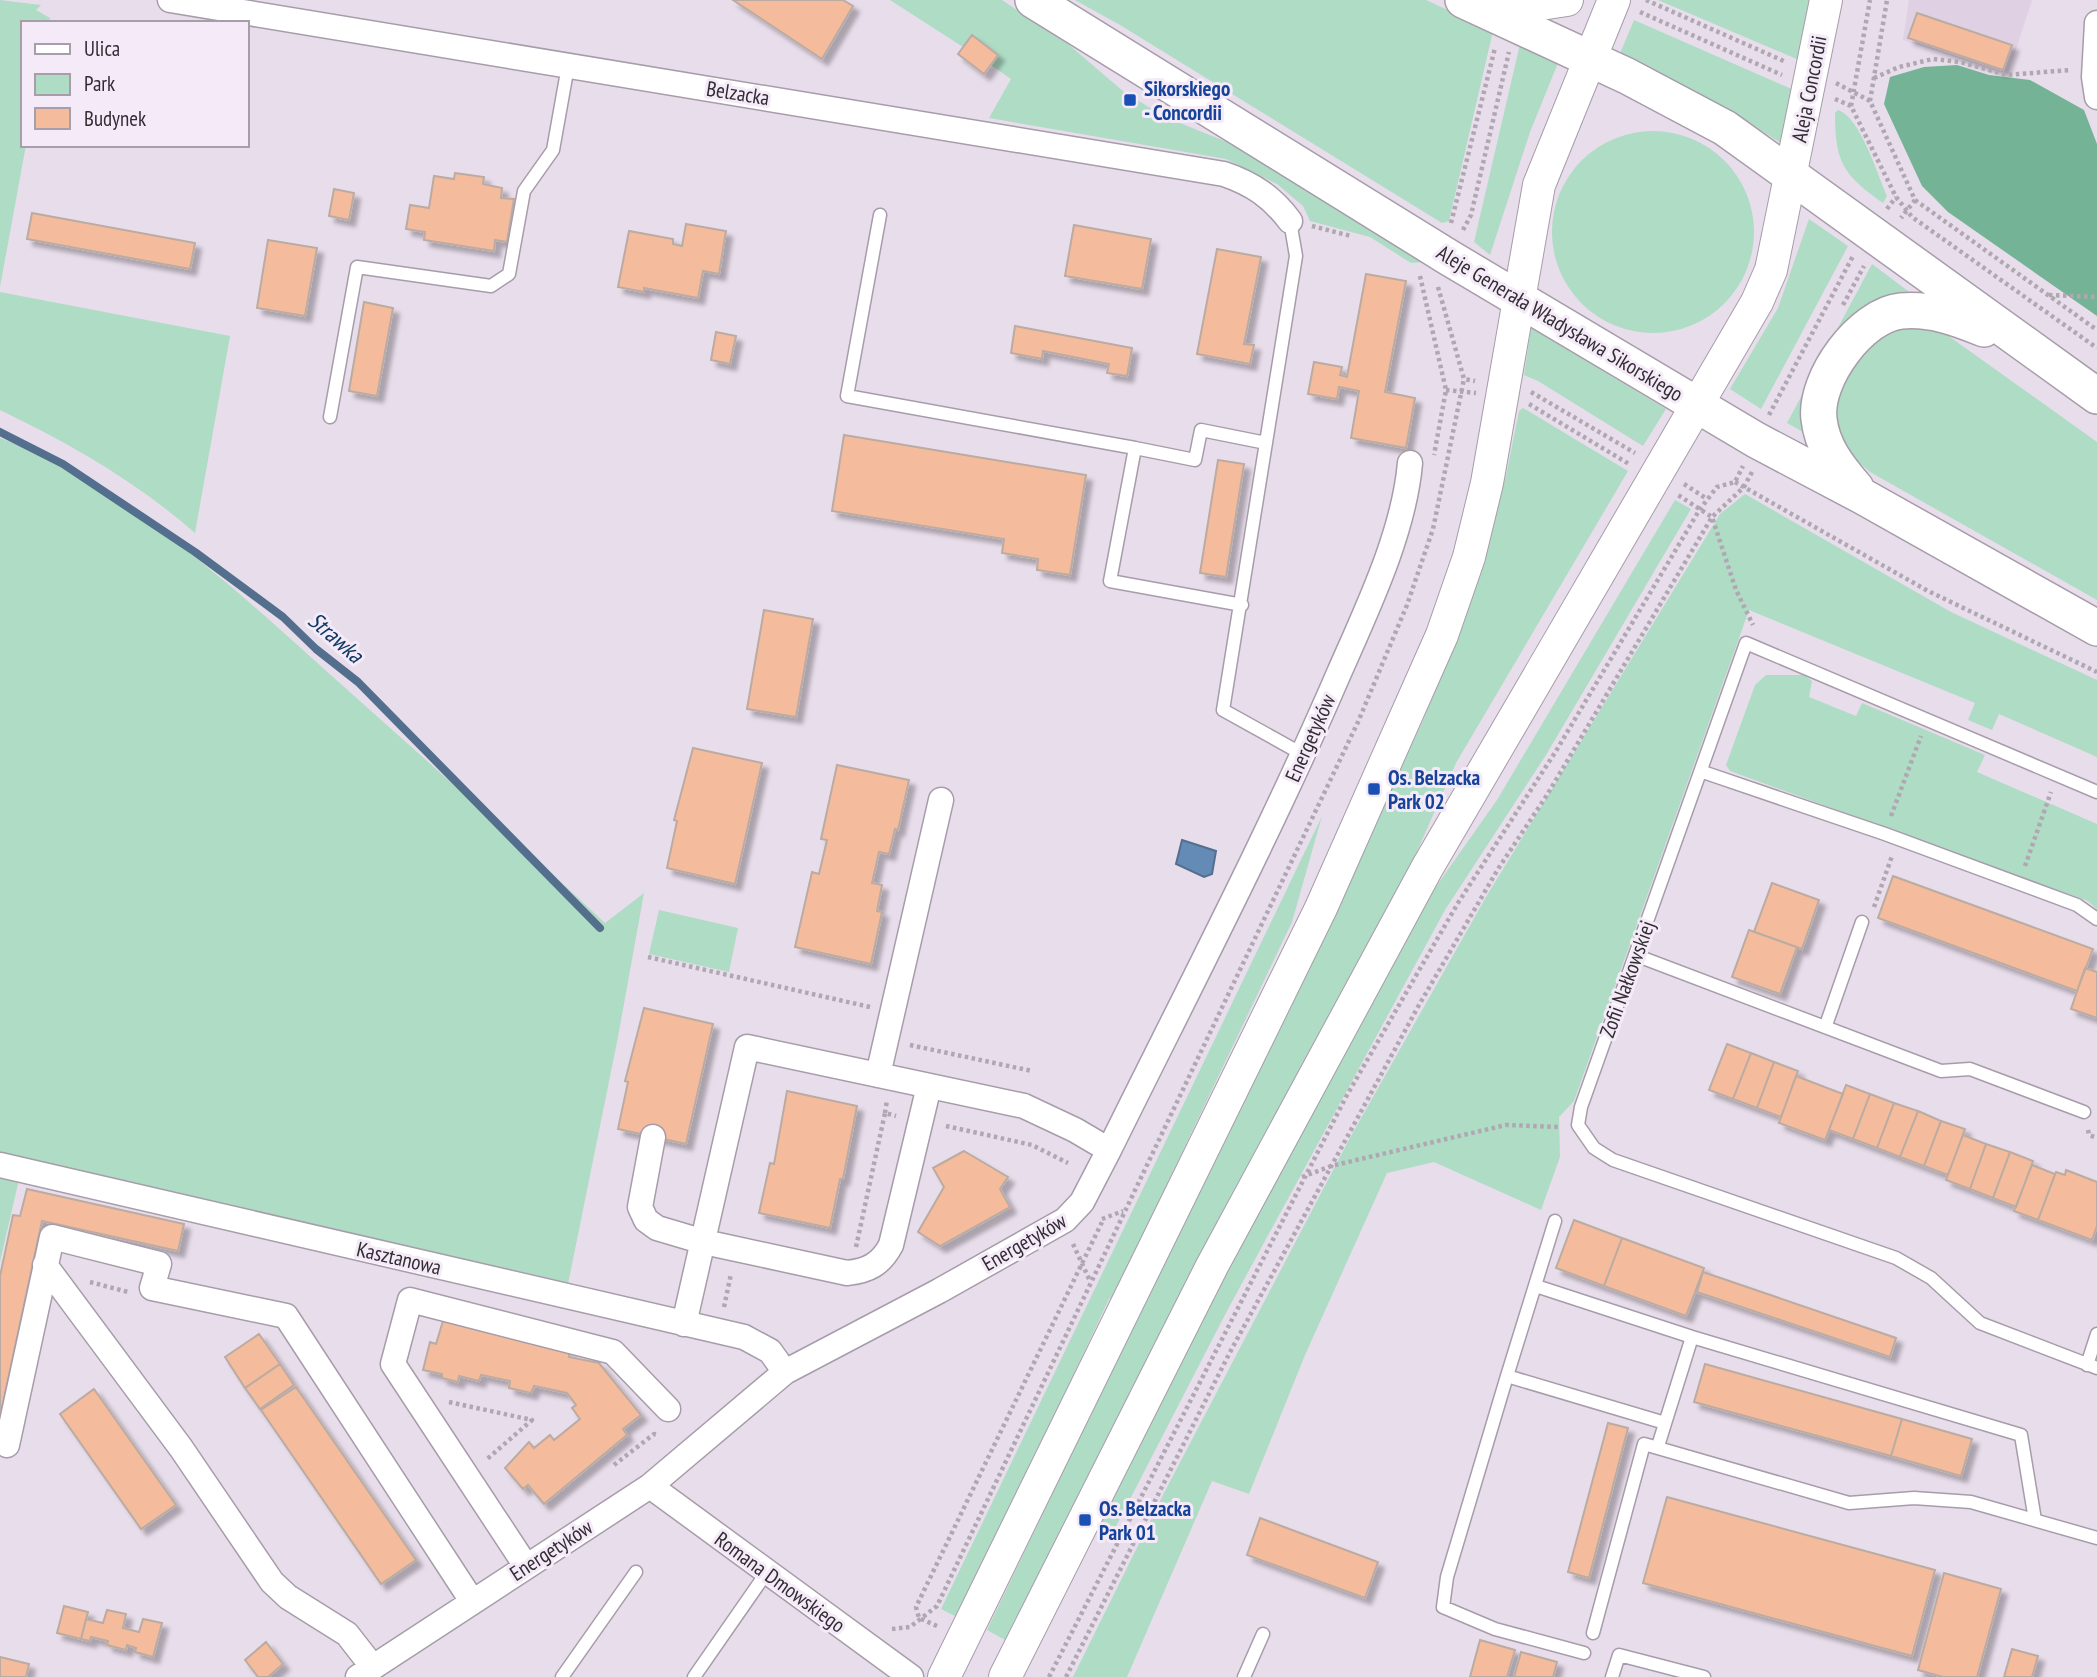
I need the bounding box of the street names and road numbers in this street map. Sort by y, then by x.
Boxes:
street label: Aleja Concordii [1785,33,1833,145]
street label: Belzacka [705,75,771,111]
street label: Aleje Generała Władysława Sikorskiego [1432,239,1688,407]
street label: Energetyków [1279,689,1342,786]
street label: Zofii Nałkowskiej [1593,917,1661,1041]
street label: Energetyków [977,1207,1072,1277]
street label: Kasztanowa [354,1235,444,1281]
street label: Energetyków [505,1513,598,1587]
street label: Romana Dmowskiego [709,1526,851,1638]

